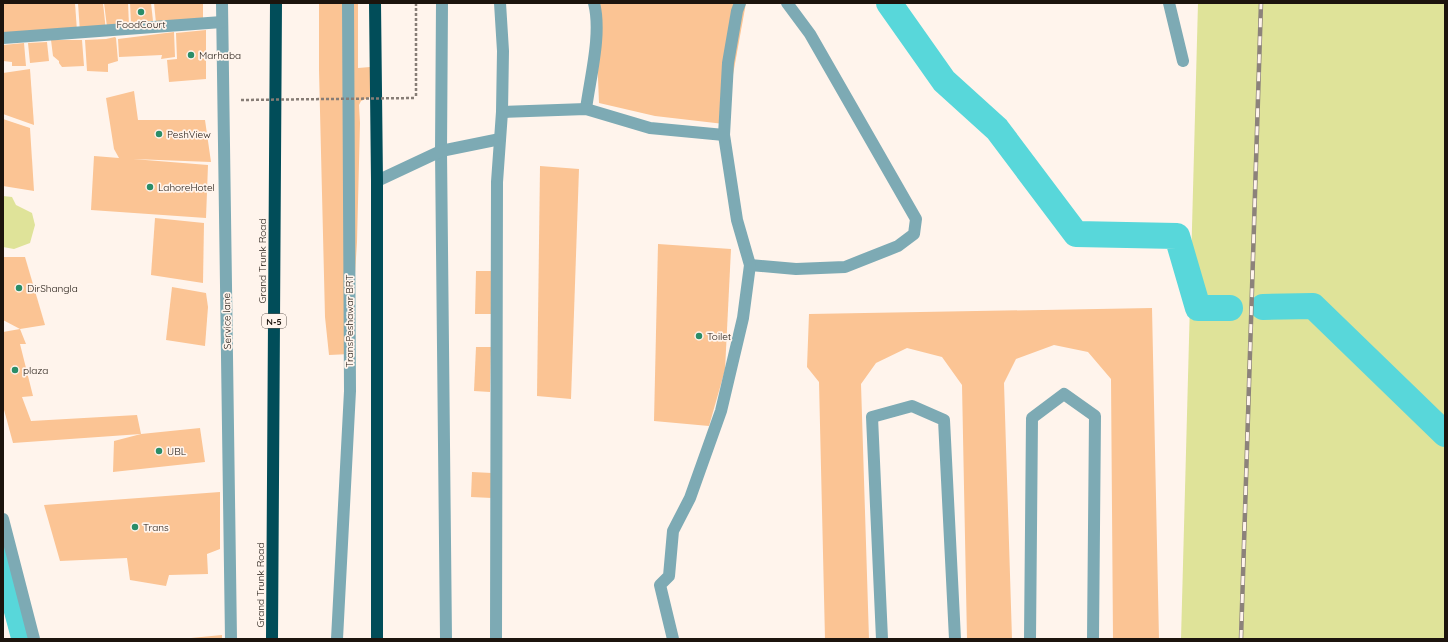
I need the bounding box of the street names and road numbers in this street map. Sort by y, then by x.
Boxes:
street label: Grand Trunk Road [256,219,269,303]
street label: TransPeshawar BRT [343,275,356,367]
street label: Service lane [220,292,234,349]
road number: N-5 [262,314,286,328]
street label: Grand Trunk Road [254,543,267,627]

